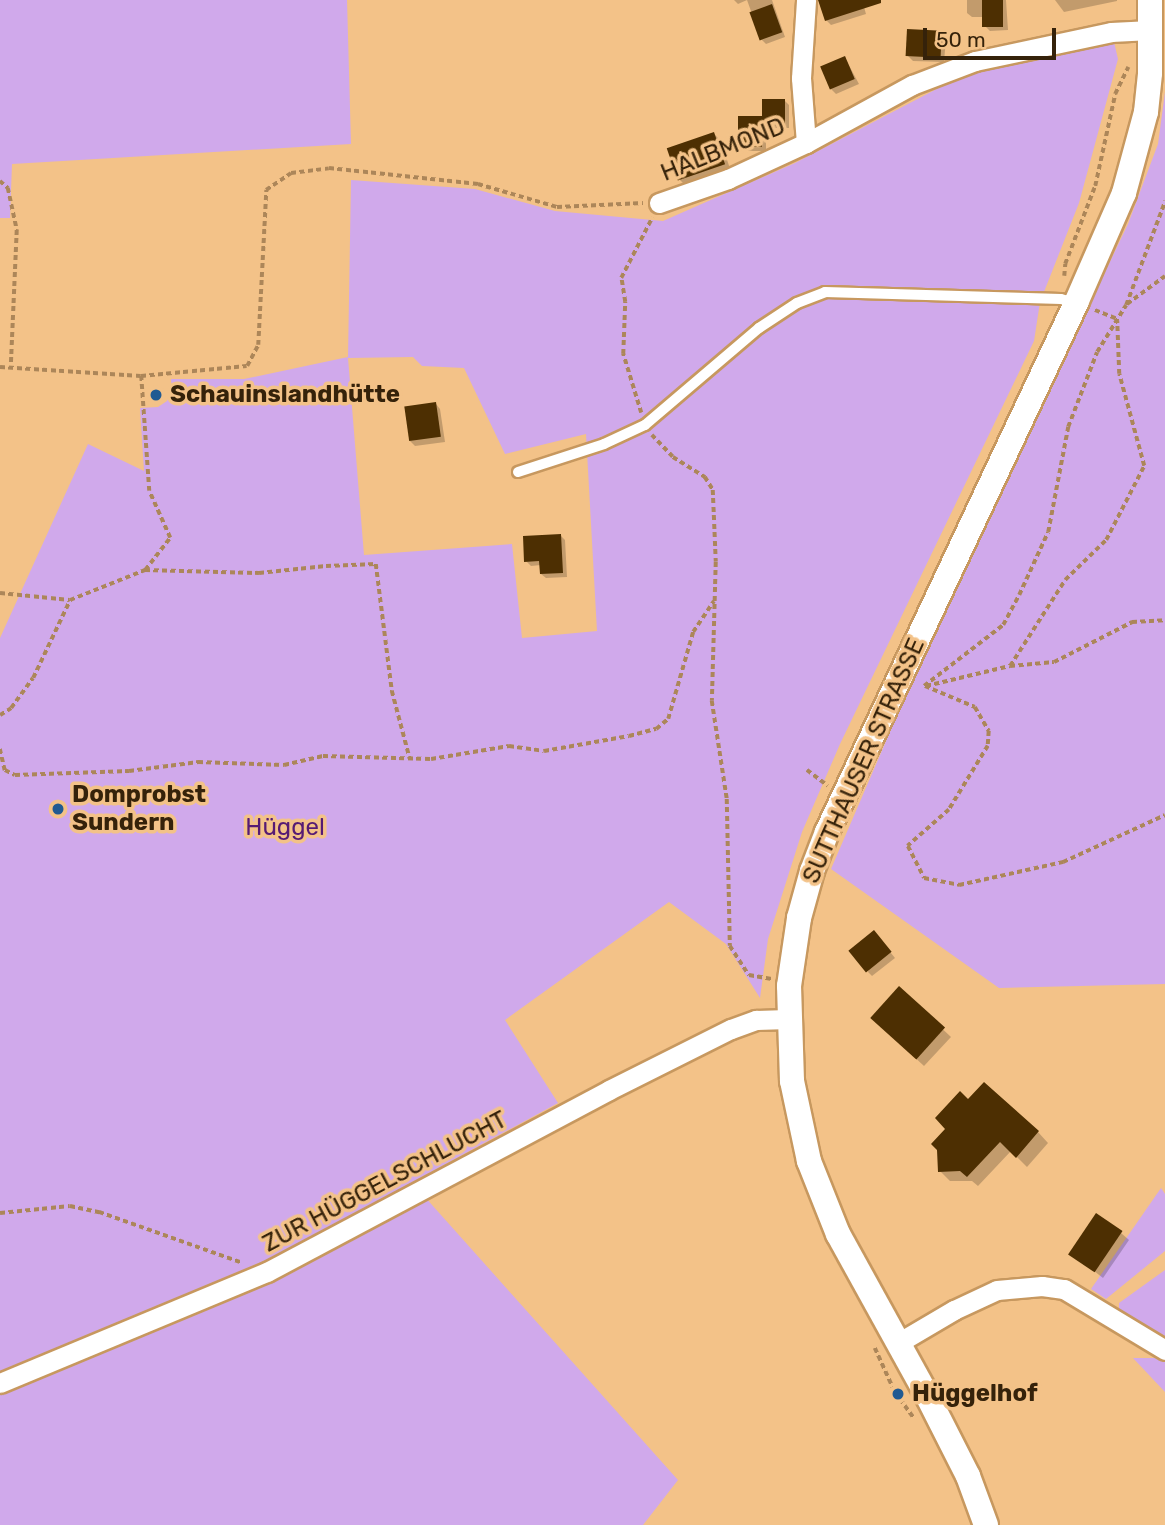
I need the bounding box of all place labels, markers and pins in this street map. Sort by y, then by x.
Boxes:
place label: Schauinslandhütte [170,381,400,409]
marker: Schauinslandhütte [148,387,164,403]
place label: Domprobst Sundern [72,781,206,837]
marker: Domprobst Sundern [50,801,66,817]
place label: Hüggelhof [912,1380,1038,1408]
marker: Hüggelhof [890,1386,906,1402]

